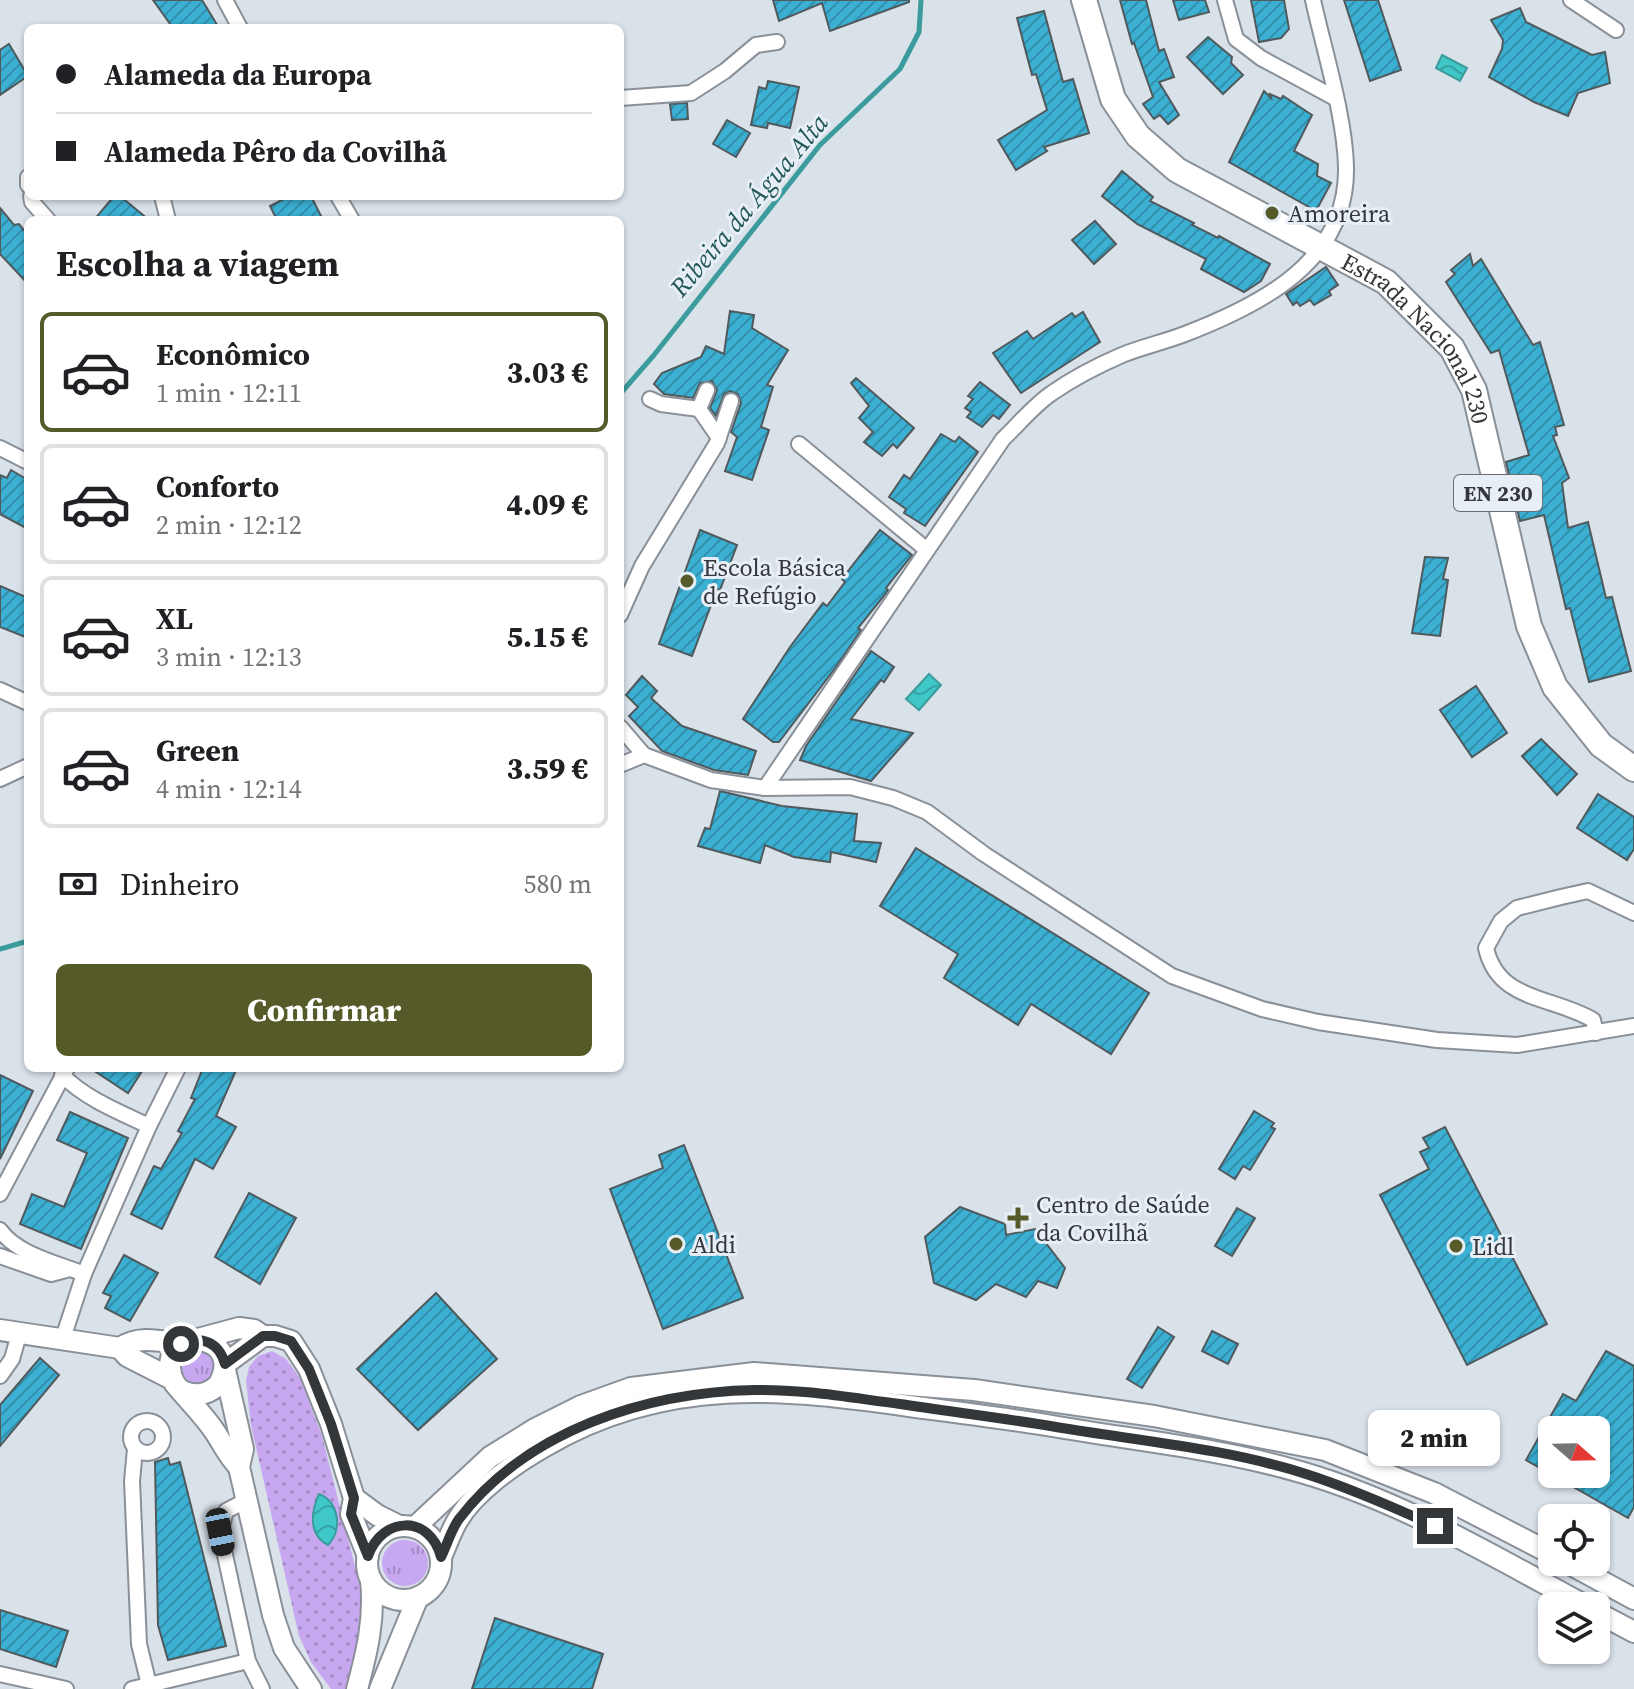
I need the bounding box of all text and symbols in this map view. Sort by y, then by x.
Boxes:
text: Alameda da Europa [104,54,372,95]
water label: Ribeira da Água Alta [661,105,837,305]
text: Alameda Pêro da Covilhã [104,131,447,172]
place label: Amoreira [1288,197,1391,230]
marker: Amoreira [1263,204,1281,222]
text: Escolha a viagem [56,239,339,288]
street label: Estrada Nacional 230 [1336,245,1498,427]
text: Econômico [156,334,310,375]
icon: car [60,336,132,408]
text: 3.03 € [507,352,588,393]
text: 1 min · 12:11 [156,375,302,411]
text: Conforto [156,466,279,507]
icon: car [60,468,132,540]
road number: EN 230 [1454,475,1542,511]
text: 4.09 € [507,484,588,525]
text: 2 min · 12:12 [156,507,302,543]
place label: Escola Básica de Refúgio [703,551,847,612]
marker: Escola Básica de Refúgio [678,572,696,590]
text: XL [156,598,193,639]
icon: car [60,600,132,672]
text: 5.15 € [507,616,588,657]
text: 3 min · 12:13 [156,639,302,675]
text: Green [156,730,239,771]
icon: car [60,732,132,804]
text: 3.59 € [507,748,588,789]
text: 4 min · 12:14 [156,771,302,807]
icon: cash [56,862,100,906]
text: Dinheiro [120,864,240,905]
text: 580 m [524,866,592,902]
button: Confirmar [56,964,592,1056]
place label: Centro de Saúde da Covilhã [1036,1188,1210,1249]
marker: Centro de Saúde da Covilhã [1007,1207,1029,1229]
place label: Aldi [692,1228,736,1261]
place label: Lidl [1472,1230,1514,1263]
marker: Aldi [667,1235,685,1253]
marker: Lidl [1447,1237,1465,1255]
route start [163,1326,199,1362]
callout: 2 min [1369,1410,1501,1466]
north arrow [1538,1416,1610,1488]
map controls [1538,1416,1610,1664]
text: 2 min [1400,1420,1468,1456]
button: locate [1538,1504,1610,1576]
car [204,1506,236,1558]
route end [1417,1508,1453,1544]
button: layers [1538,1592,1610,1664]

